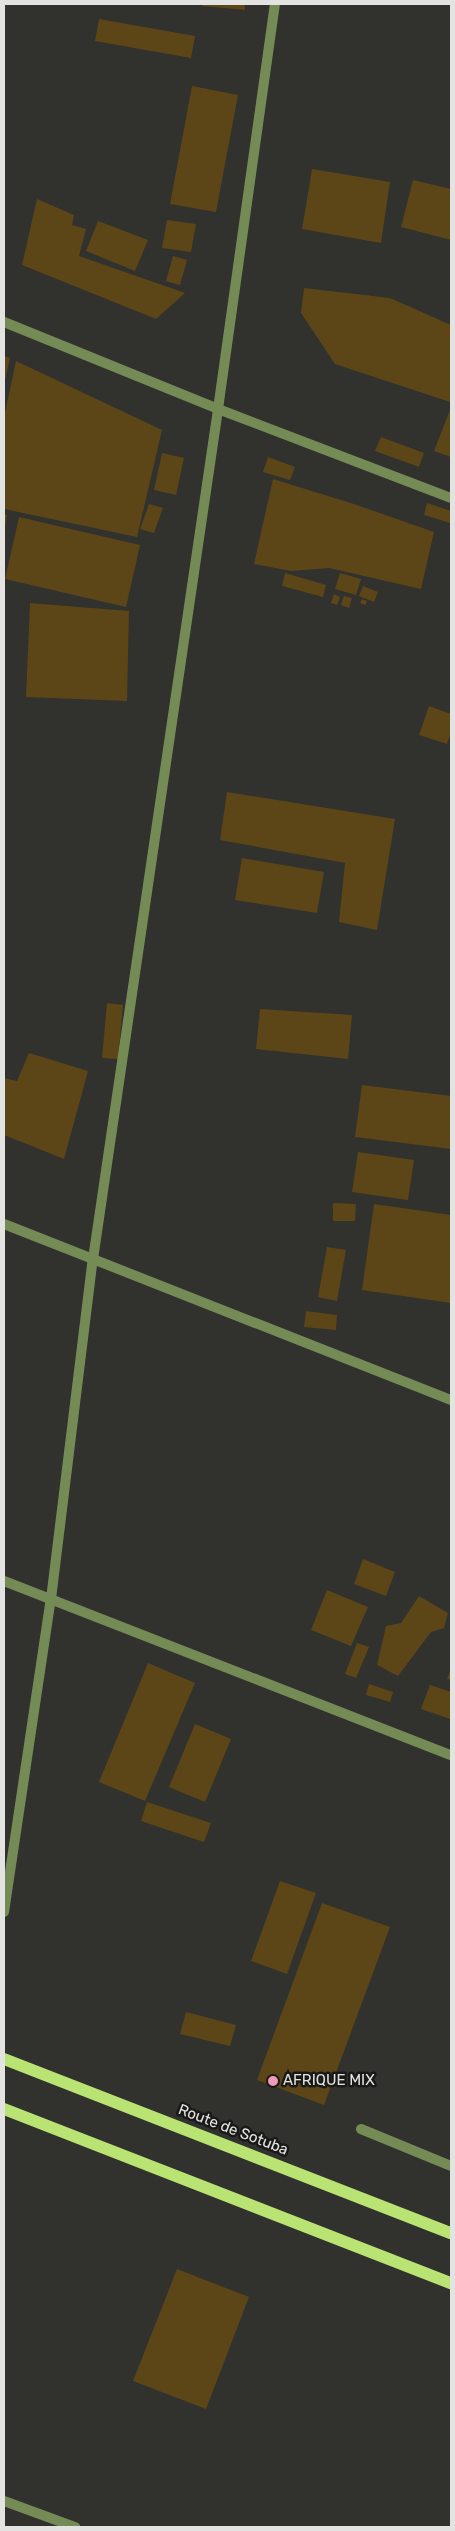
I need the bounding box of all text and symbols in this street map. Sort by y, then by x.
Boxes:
place label: AFRIQUE MIX [283,2072,375,2090]
marker: AFRIQUE MIX [267,2075,279,2087]
street label: Route de Sotuba [175,2101,291,2159]

